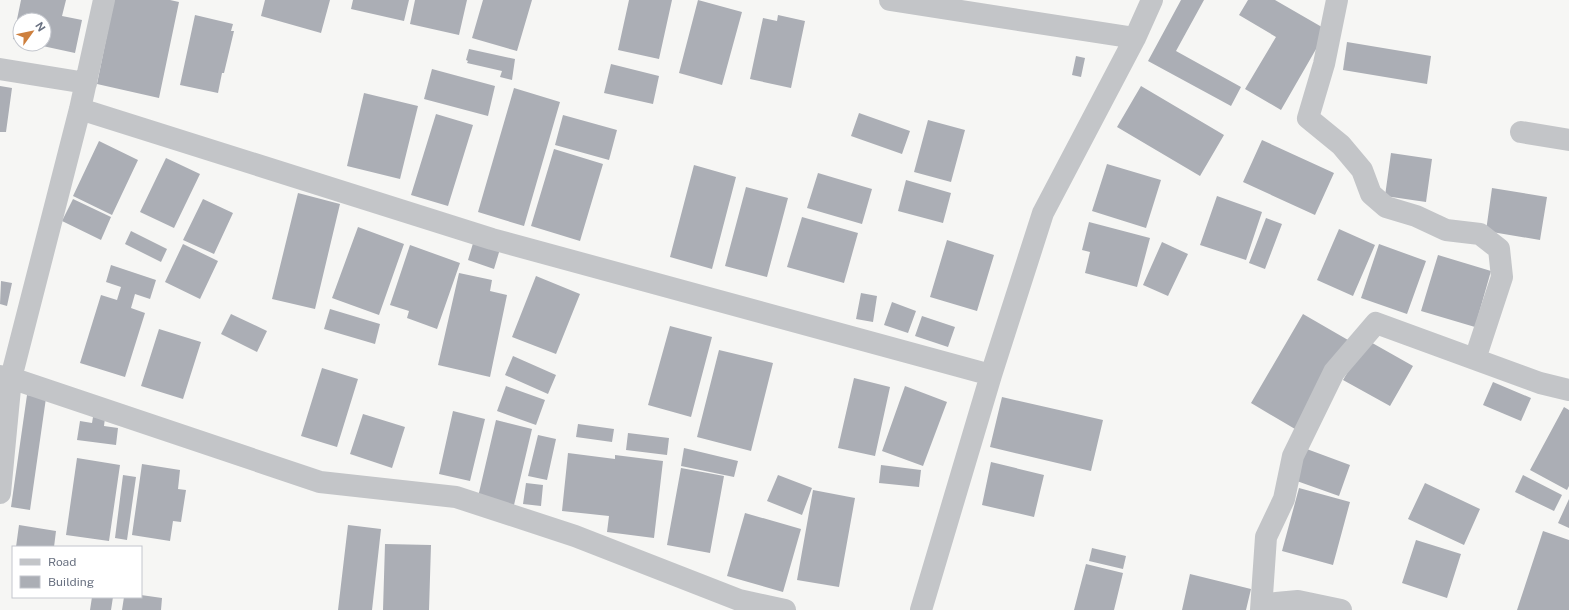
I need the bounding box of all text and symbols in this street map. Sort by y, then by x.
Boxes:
north arrow [12,12,52,52]
text: N [33,20,48,33]
legend [12,546,142,598]
text: Road [48,555,76,569]
text: Building [48,575,94,589]

